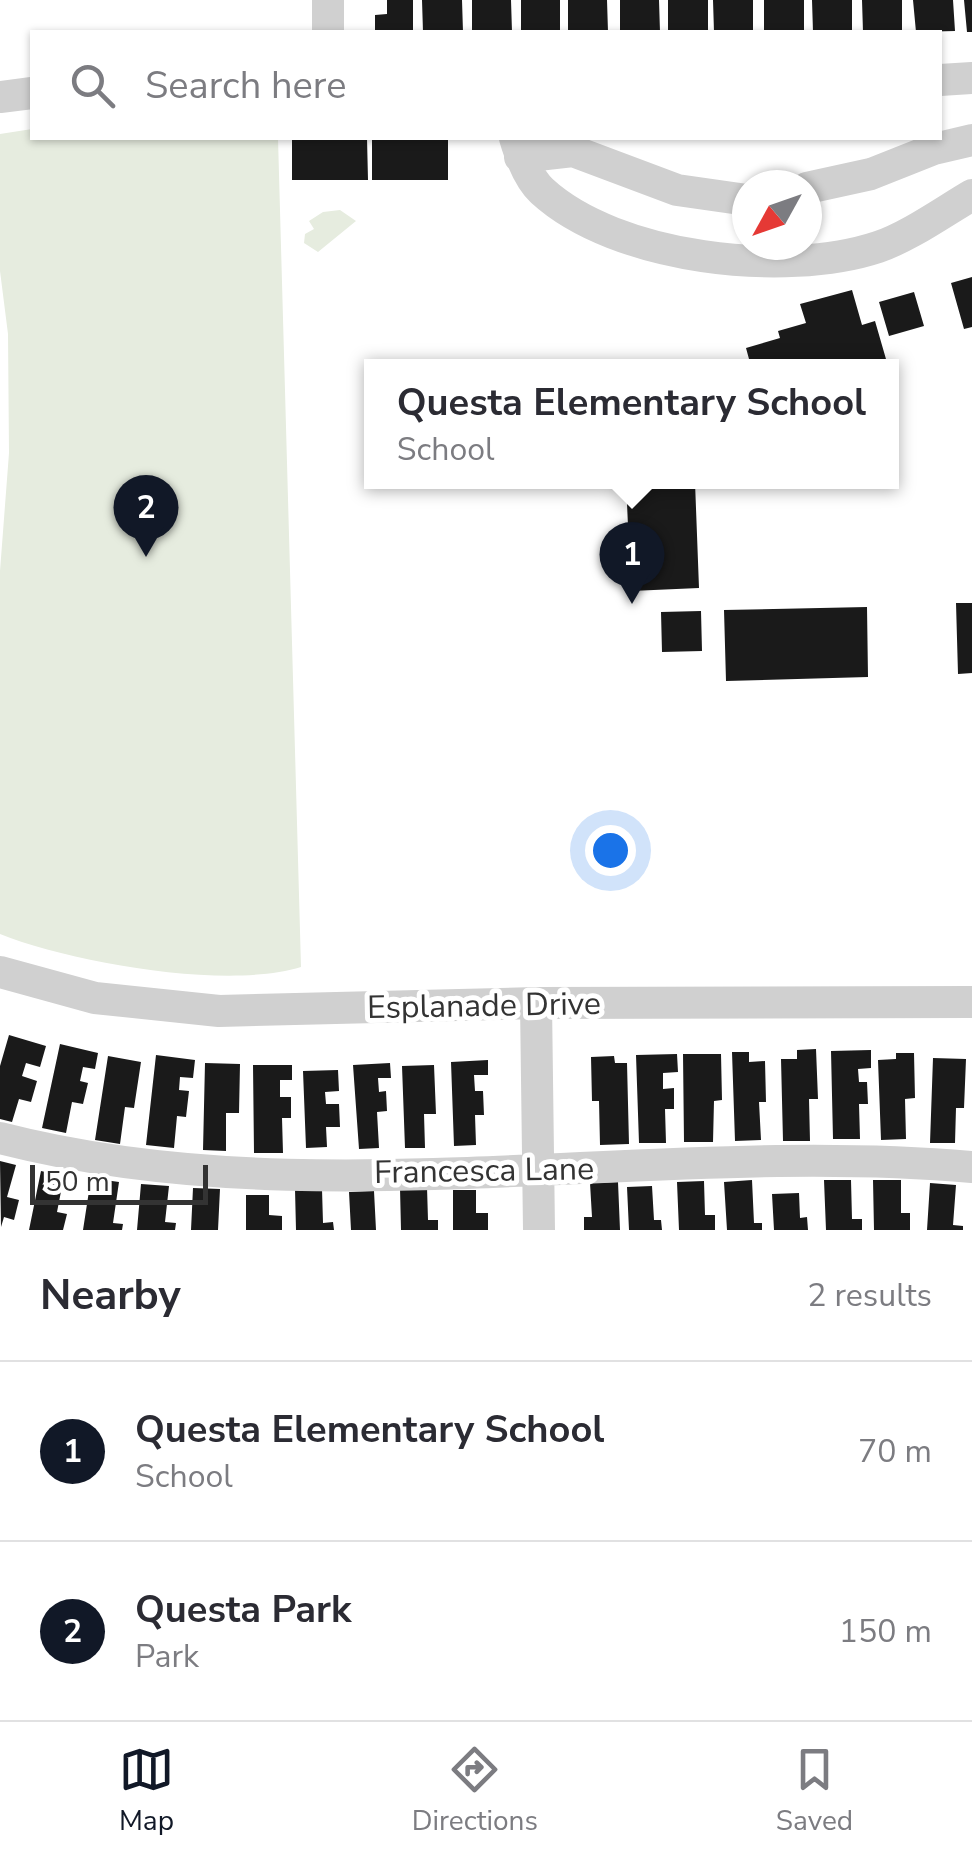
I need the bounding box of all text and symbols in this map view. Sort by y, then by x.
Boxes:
search box [30,30,942,140]
icon: search [65,58,120,113]
text: Search here [145,60,346,111]
north arrow [732,170,822,260]
popup [364,359,899,489]
text: Questa Elementary School [397,377,866,428]
text: School [397,428,494,471]
pin: 2 [114,474,178,557]
pin: 1 [600,522,664,604]
your location [585,825,636,876]
street label: Esplanade Drive [367,982,601,1029]
street label: Francesca Lane [374,1147,594,1194]
scale bar [30,1160,208,1204]
text: 50 m [45,1163,110,1201]
text: Nearby [40,1267,181,1324]
text: 2 results [807,1274,932,1317]
text: Questa Elementary School [135,1404,605,1455]
text: 1 [63,1430,82,1473]
text: 70 m [858,1430,932,1473]
text: School [135,1455,233,1498]
text: Questa Park [135,1584,351,1635]
text: 2 [63,1610,82,1653]
text: 150 m [839,1610,932,1653]
text: Park [135,1635,199,1678]
tab: Map [119,1742,174,1840]
tab: Directions [412,1742,538,1840]
tab: Saved [776,1742,853,1840]

